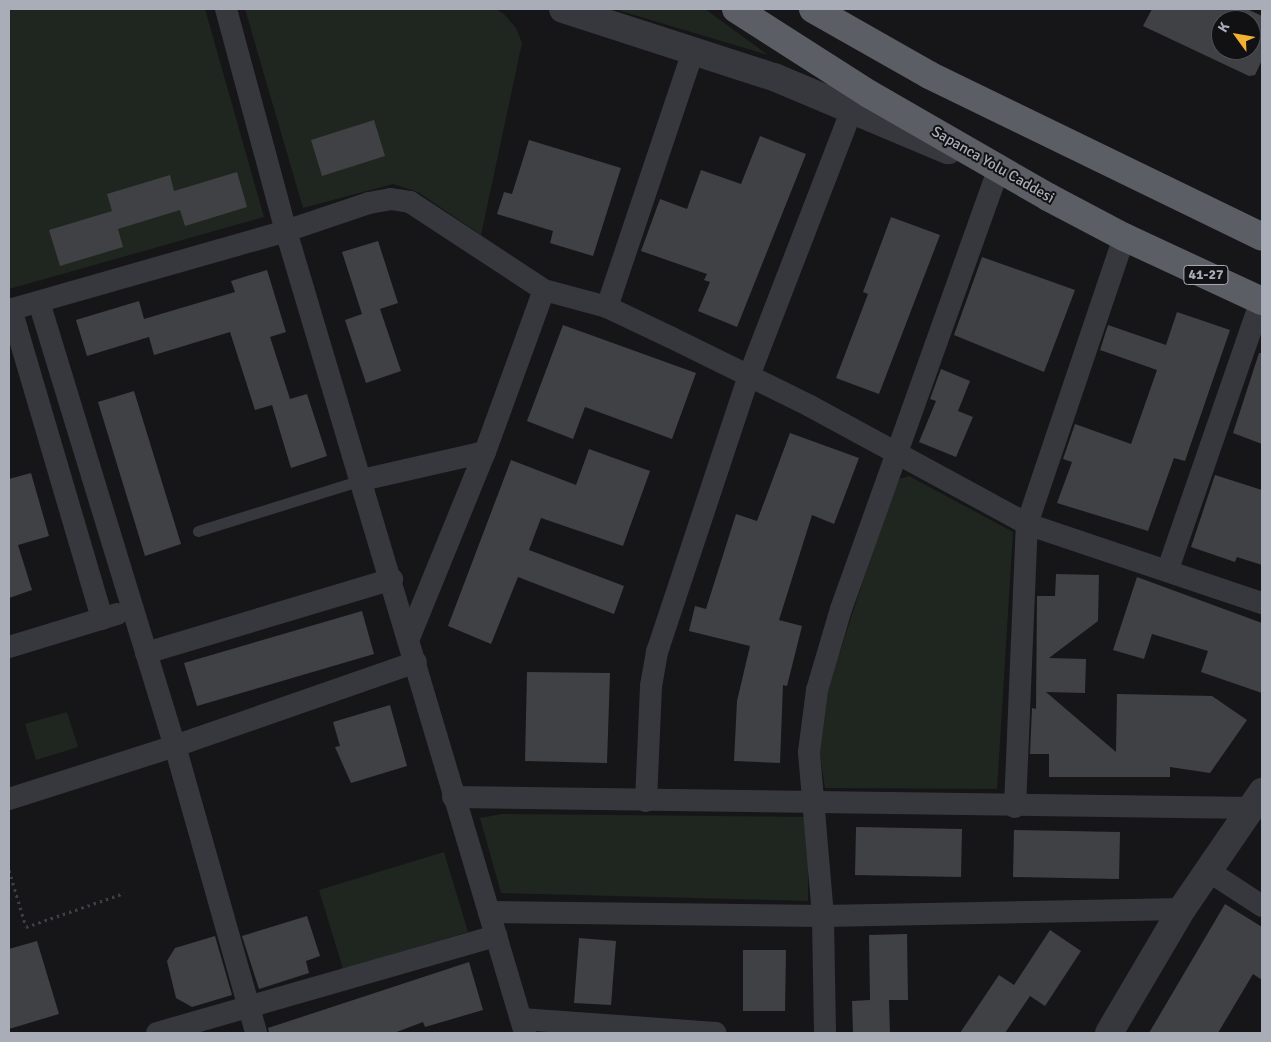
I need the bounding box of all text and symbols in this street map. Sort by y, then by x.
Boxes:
north arrow [1211,10,1261,60]
text: K [1214,19,1233,36]
street label: Sapanca Yolu Caddesi [929,123,1057,207]
road number: 41-27 [1182,264,1230,286]

